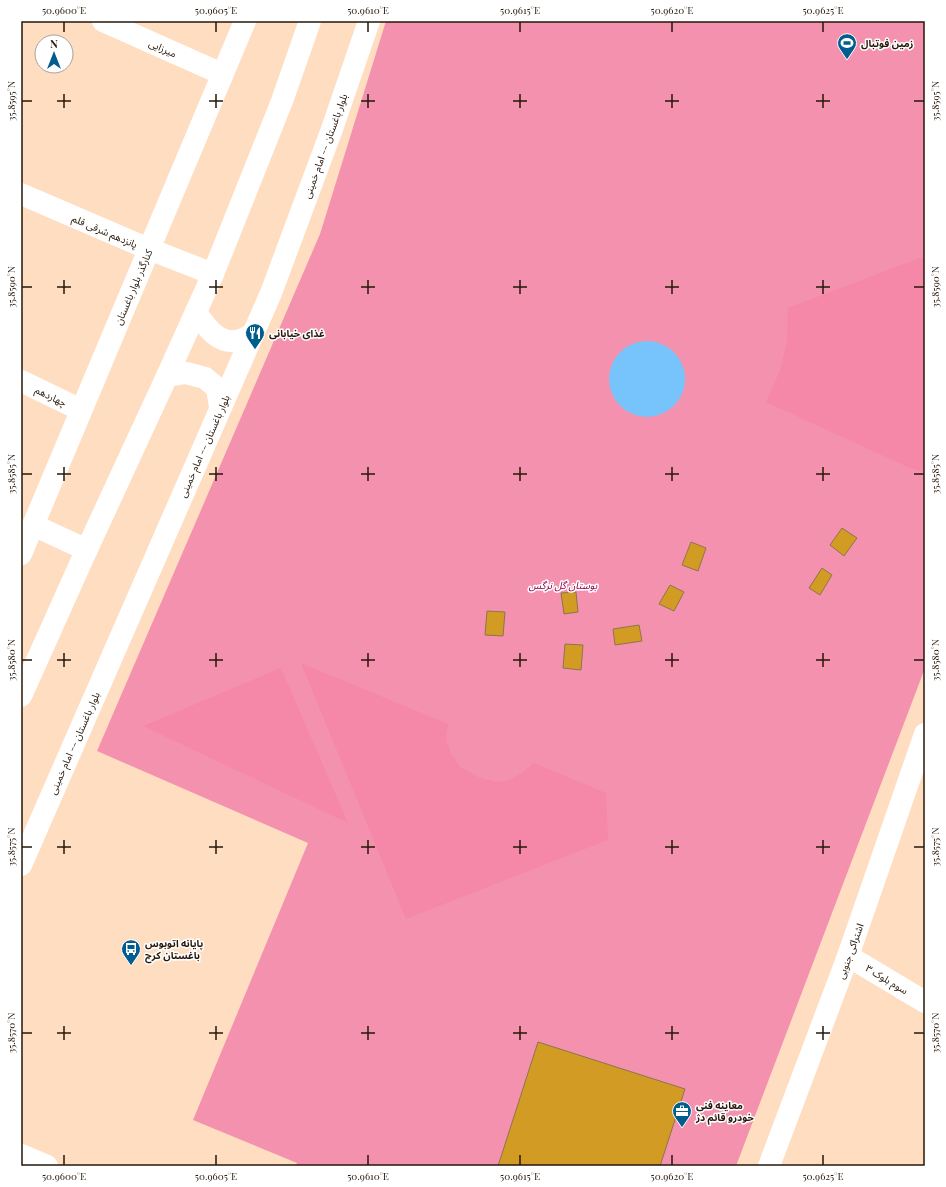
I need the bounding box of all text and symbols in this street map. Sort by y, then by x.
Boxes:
text: 50.9600°E [42,3,86,17]
text: 50.9605°E [195,3,237,17]
text: 50.9610°E [347,3,389,17]
text: 50.9615°E [500,3,540,17]
text: 50.9620°E [651,3,693,17]
text: 50.9625°E [802,3,844,17]
sports icon: زمین فوتبال [836,32,858,60]
north arrow [34,34,74,74]
text: N [50,36,58,51]
street label: میرزایی [147,36,179,60]
place label: زمین فوتبال [861,36,913,50]
text: 35.8595°N [4,81,18,121]
text: 35.8595°N [928,81,942,121]
street label: بلوار باغستان -- امام خمینی [300,91,352,201]
street label: پانزدهم شرقی قلم [70,211,140,252]
street label: کنارگذر بلوار باغستان [111,246,156,327]
text: 35.8590°N [4,266,18,308]
text: 35.8590°N [928,266,942,308]
restaurant icon: غذای خیابانی [244,322,266,350]
place label: غذای خیابانی [269,326,325,340]
street label: چهاردهم [32,382,69,411]
street label: بلوار باغستان -- امام خمینی [175,392,235,500]
text: 35.8585°N [4,454,18,494]
text: 35.8585°N [928,454,942,494]
park label: بوستان گل نرگس [529,578,597,592]
text: 35.8580°N [4,639,18,681]
text: 35.8580°N [928,639,942,681]
street label: بلوار باغستان -- امام خمینی [45,689,105,797]
text: 35.8575°N [4,827,18,867]
text: 35.8575°N [928,827,942,867]
street label: اشتراکی جنوبی [833,921,867,981]
place label: پایانه اتوبوس باغستان کرج [145,936,203,964]
bus stop icon: پایانه اتوبوس باغستان کرج [120,938,142,966]
street label: سوم بلوک ۳ [862,961,911,999]
text: 35.8570°N [4,1013,18,1053]
text: 35.8570°N [928,1013,942,1053]
place label: معاینه فنی خودرو قائم دژ [695,1098,754,1125]
office icon: معاینه فنی خودرو قائم دژ [671,1100,693,1128]
text: 50.9600°E [42,1169,86,1183]
text: 50.9605°E [195,1169,237,1183]
text: 50.9610°E [347,1169,389,1183]
text: 50.9615°E [500,1169,540,1183]
text: 50.9620°E [651,1169,693,1183]
text: 50.9625°E [802,1169,844,1183]

